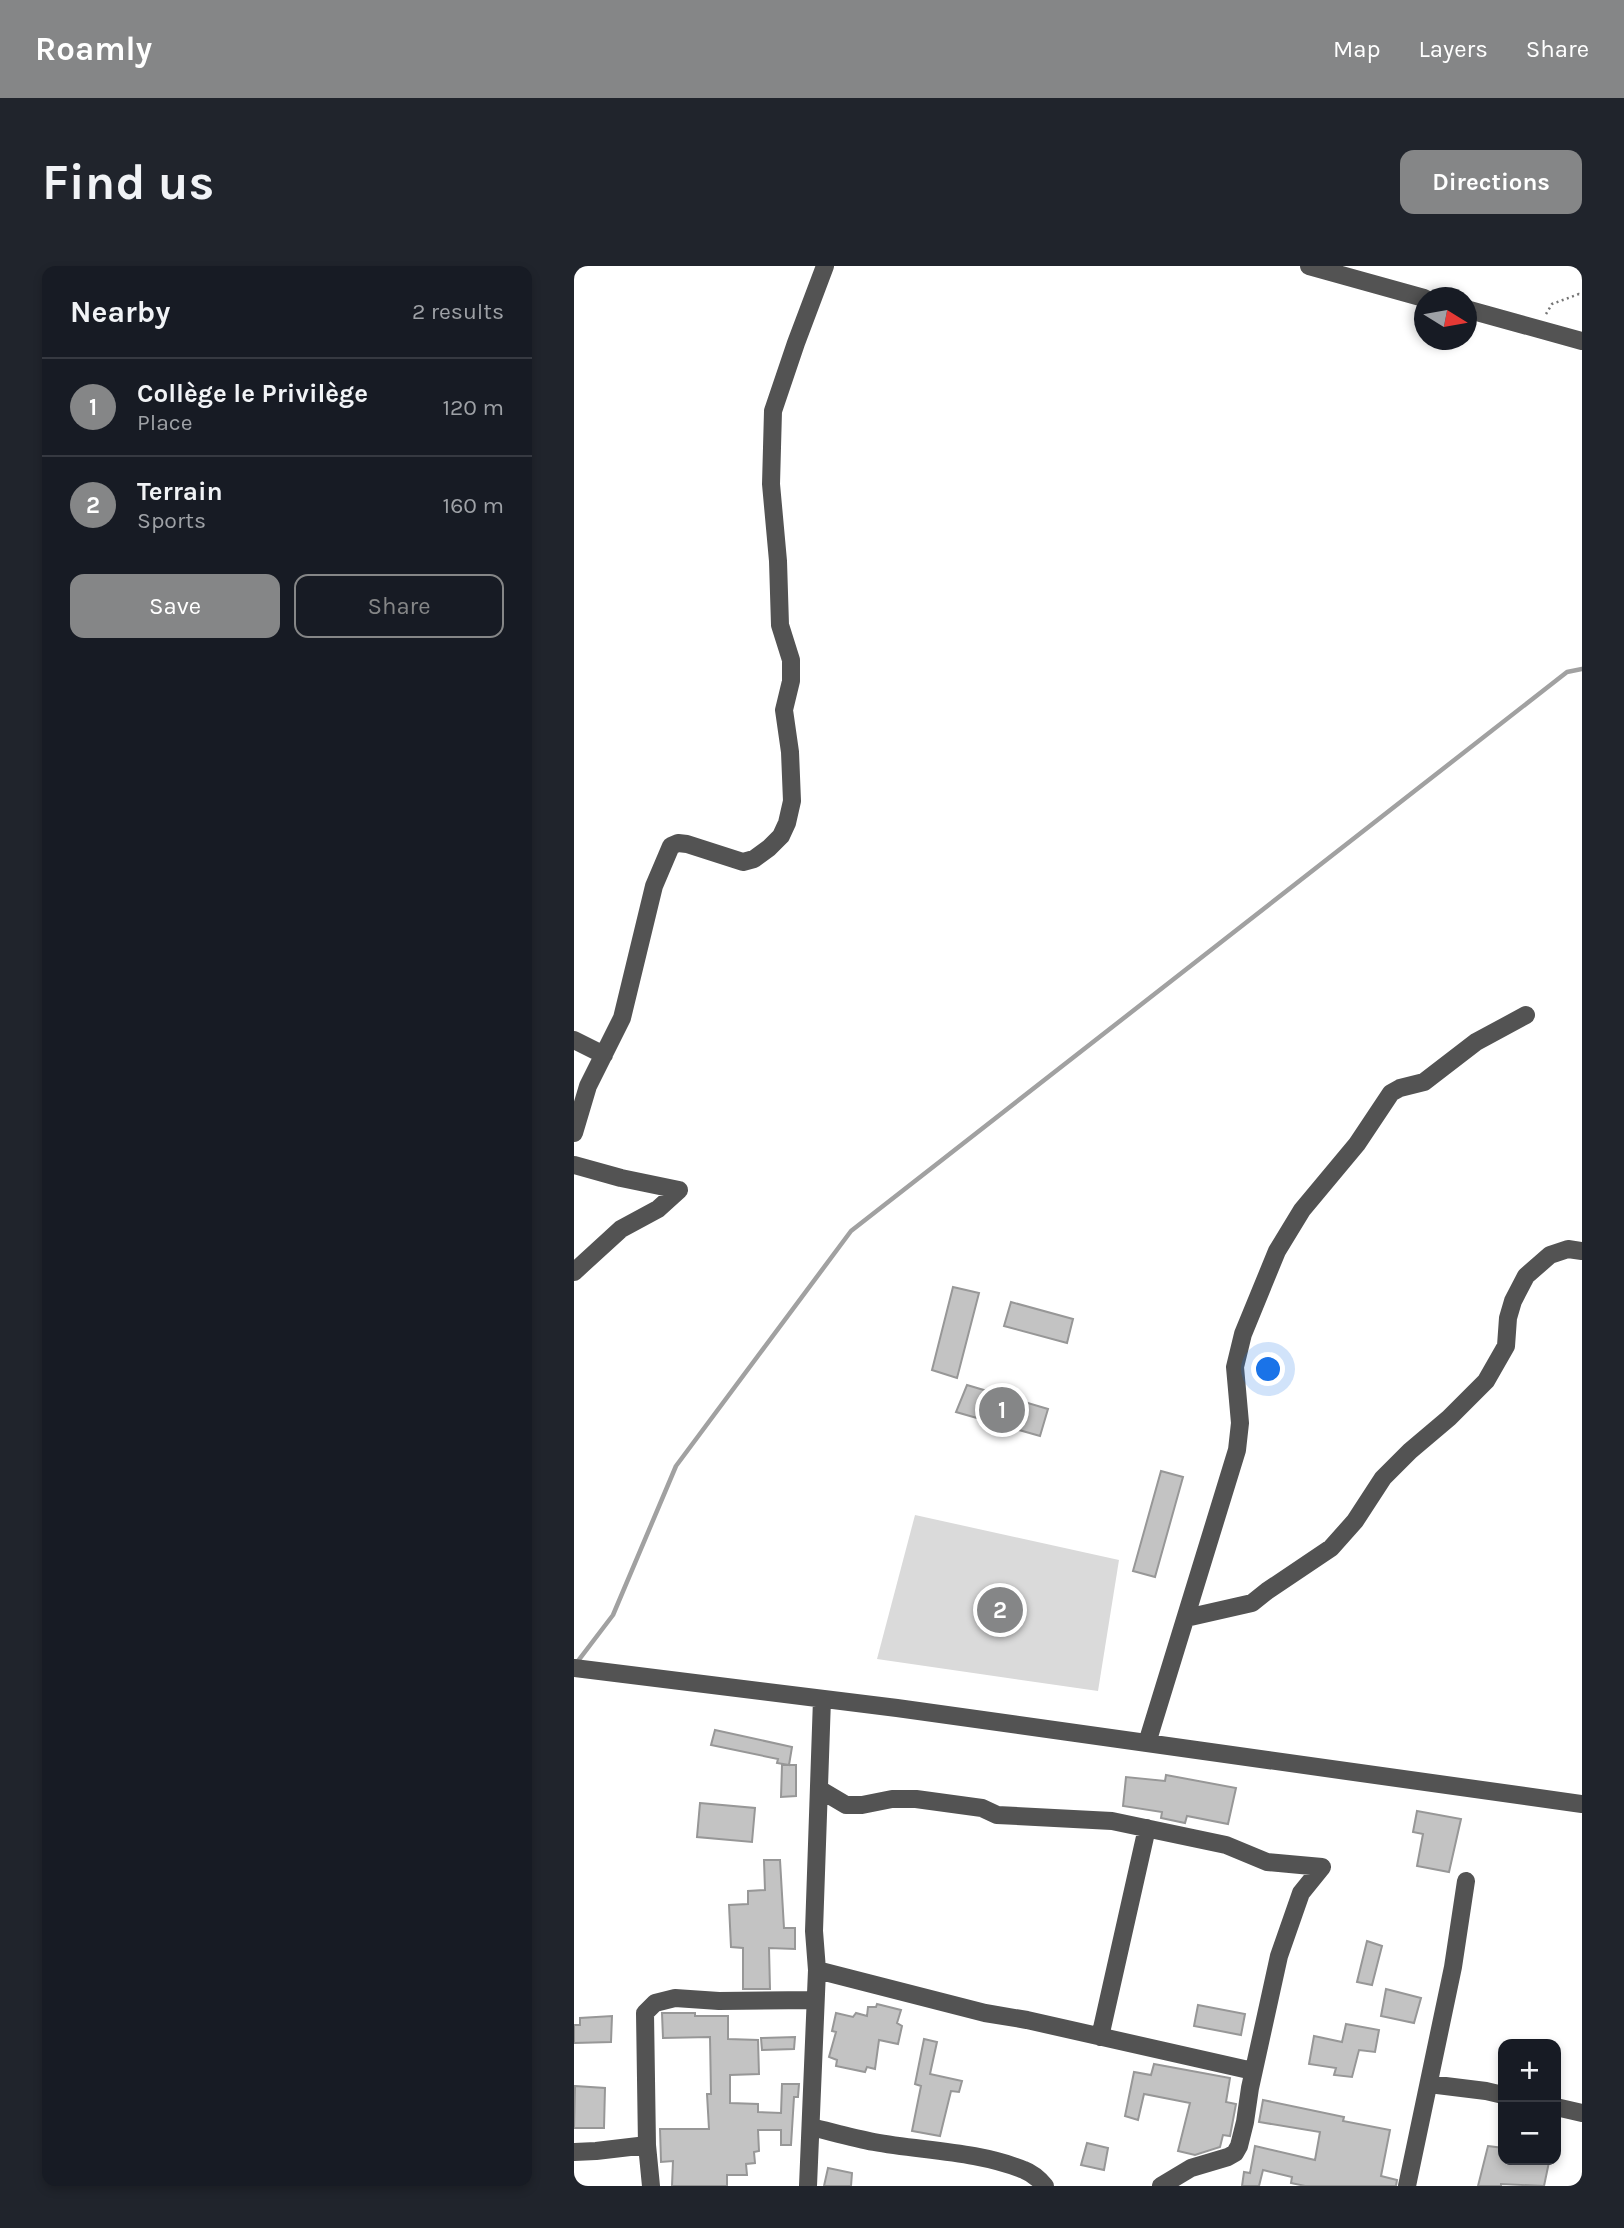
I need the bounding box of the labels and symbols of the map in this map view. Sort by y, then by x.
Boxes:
north arrow [1414,287,1477,350]
your location [1251,1352,1285,1386]
pin: 1 [979,1384,1025,1436]
pin: 2 [977,1584,1023,1636]

